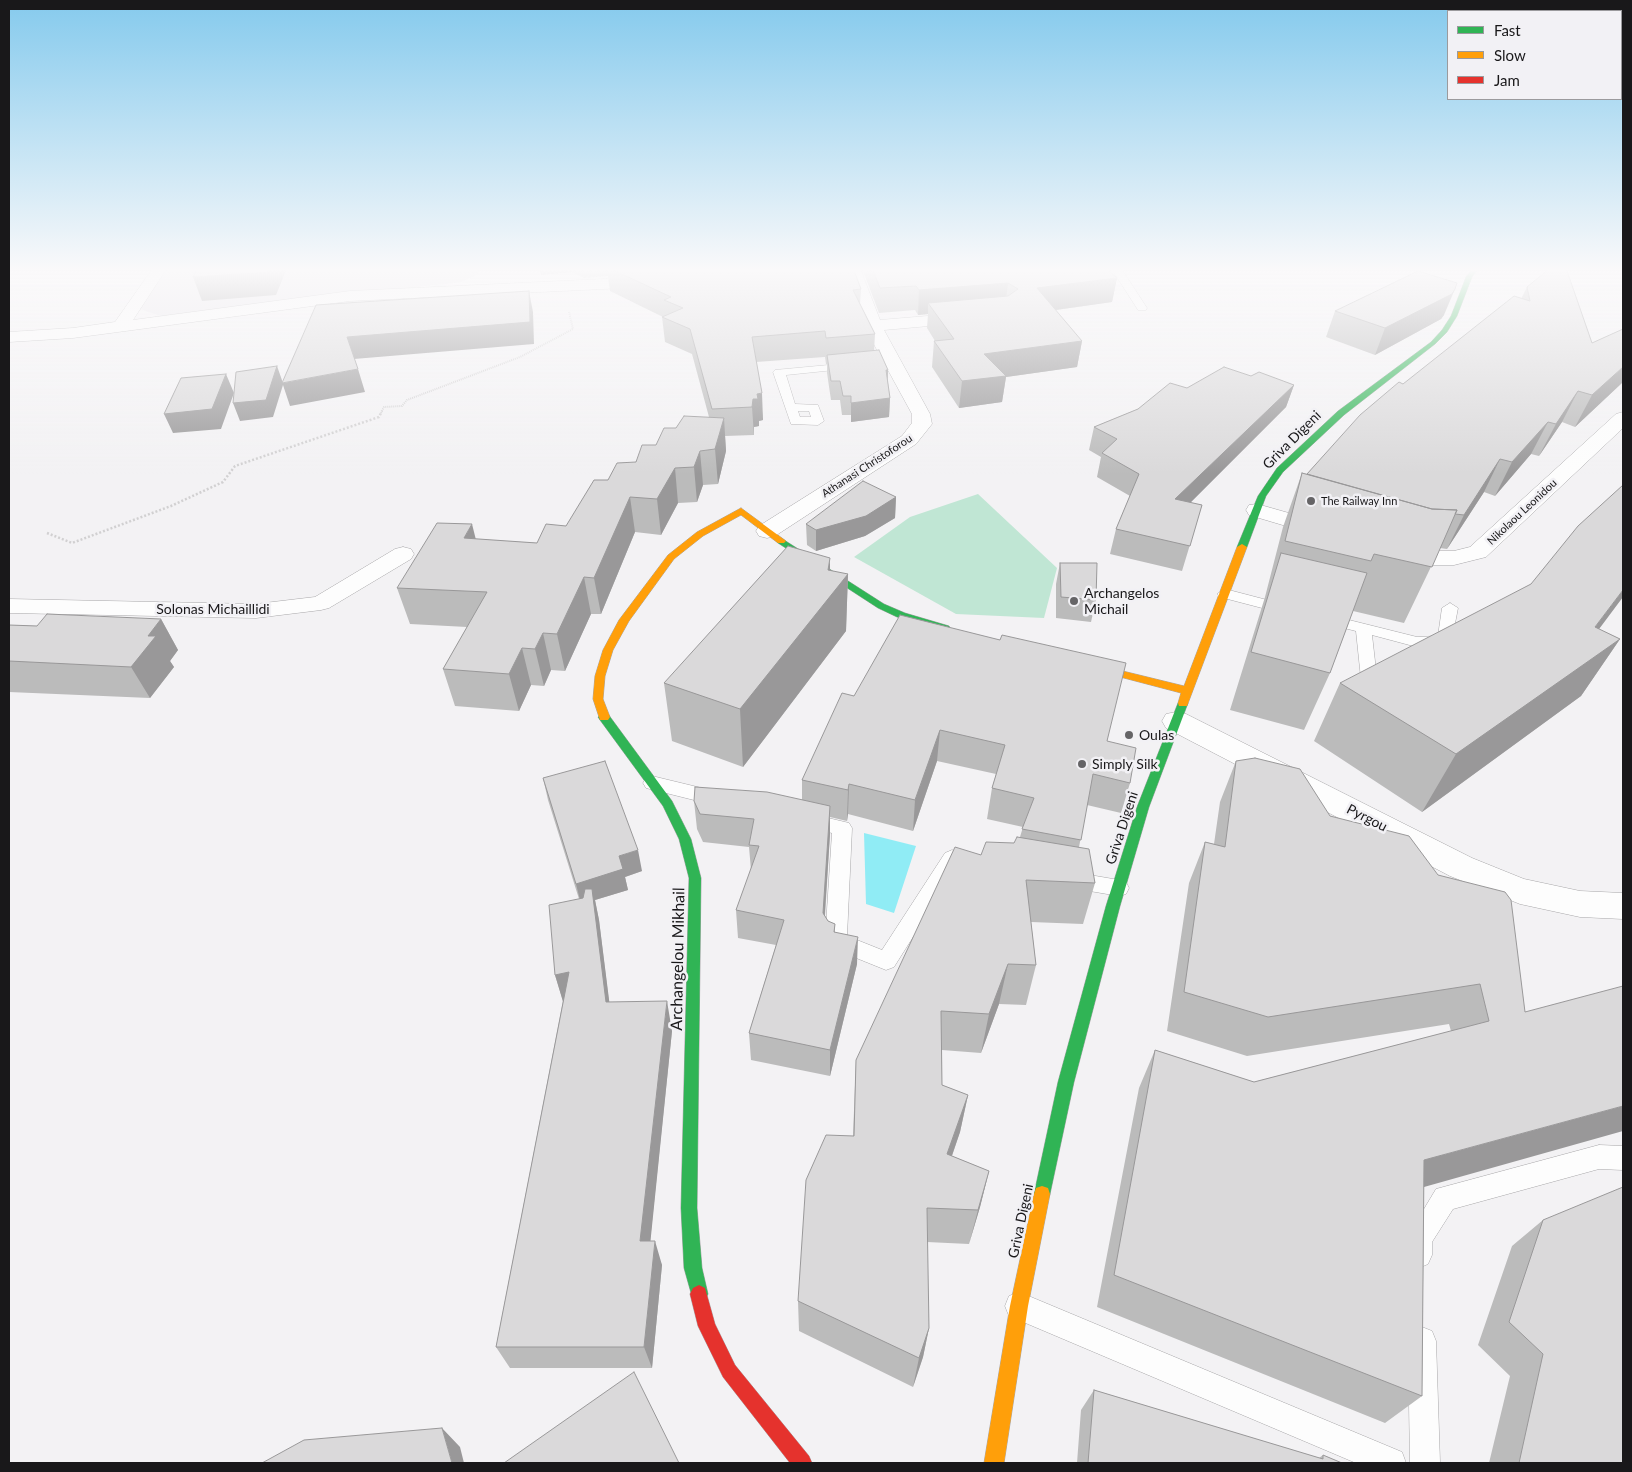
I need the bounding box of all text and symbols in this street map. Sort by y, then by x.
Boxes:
legend [1447,10,1622,100]
text: Fast [1494,21,1521,39]
text: Slow [1494,46,1526,64]
text: Jam [1494,71,1520,89]
street label: Griva Digeni [1259,407,1325,473]
street label: Athanasi Christoforou [819,432,915,500]
street label: Nikolaou Leonidou [1484,476,1560,548]
place label: The Railway Inn [1321,494,1397,508]
marker: The Railway Inn [1305,495,1317,507]
place label: Archangelos Michail [1084,585,1159,618]
marker: Archangelos Michail [1068,595,1080,607]
street label: Solonas Michaillidi [156,601,270,617]
place label: Oulas [1139,727,1174,743]
marker: Oulas [1123,729,1135,741]
place label: Simply Silk [1092,756,1158,772]
marker: Simply Silk [1076,758,1088,770]
street label: Griva Digeni [1102,789,1142,867]
street label: Pyrgou [1344,801,1390,835]
street label: Archangelou Mikhail [667,887,689,1031]
street label: Griva Digeni [1005,1182,1037,1260]

